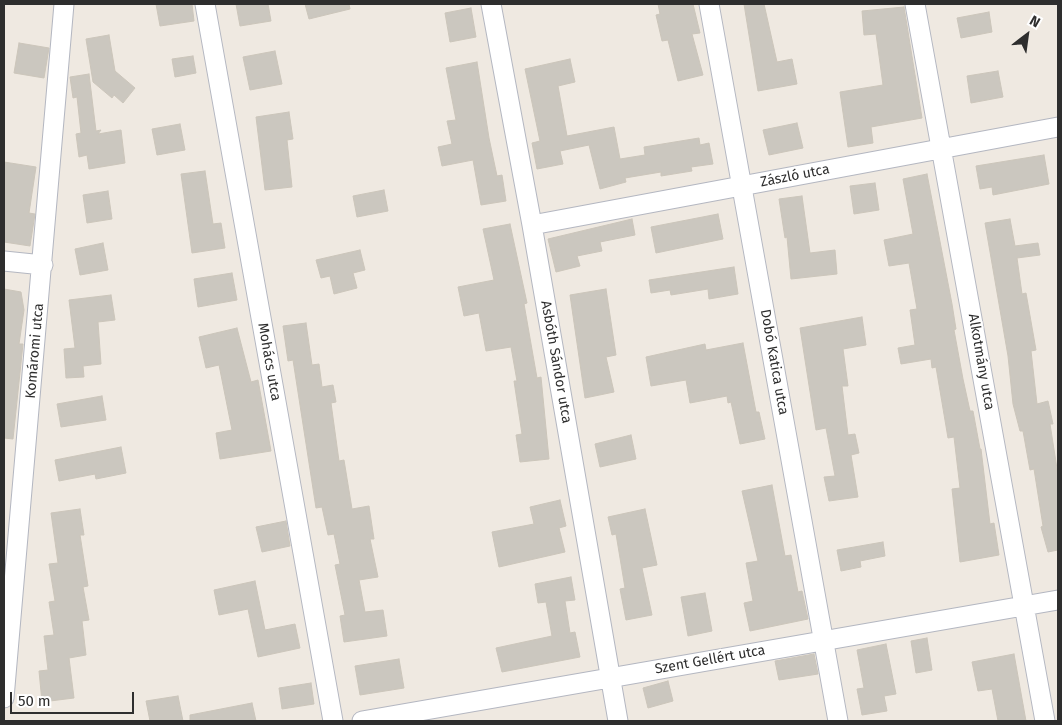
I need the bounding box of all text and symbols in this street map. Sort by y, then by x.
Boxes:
north arrow [1002,10,1052,60]
text: N [1026,12,1043,31]
street label: Zászló utca [759,161,831,191]
street label: Asbóth Sándor utca [537,299,575,425]
street label: Komáromi utca [22,303,48,399]
street label: Dobó Katica utca [756,308,792,416]
street label: Alkotmány utca [964,312,998,412]
street label: Mohács utca [254,322,284,402]
street label: Szent Gellért utca [654,642,766,678]
scale bar [12,682,136,714]
text: 50 m [18,692,51,710]

